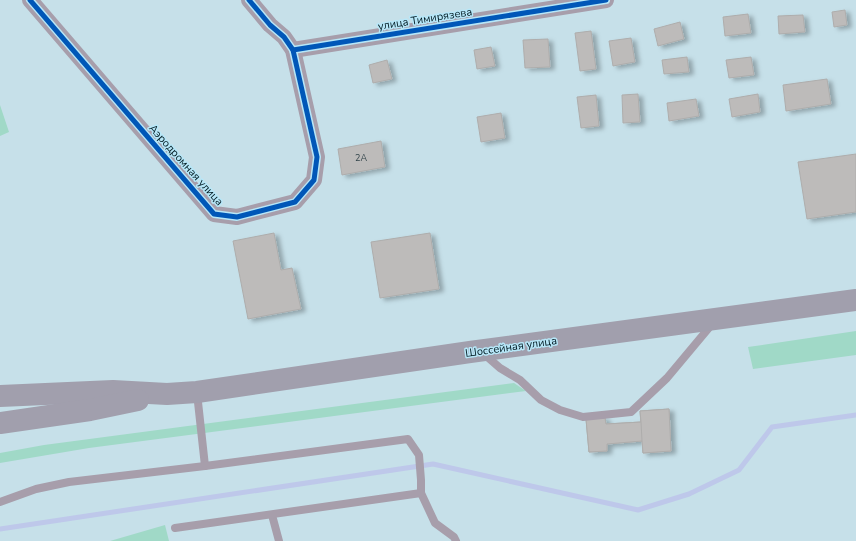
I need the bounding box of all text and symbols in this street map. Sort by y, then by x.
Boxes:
street label: улица Тимирязева [377,4,473,34]
street label: Аэродромная улица [145,121,227,209]
house number: 2А [355,152,367,164]
street label: Шоссейная улица [464,333,558,361]

